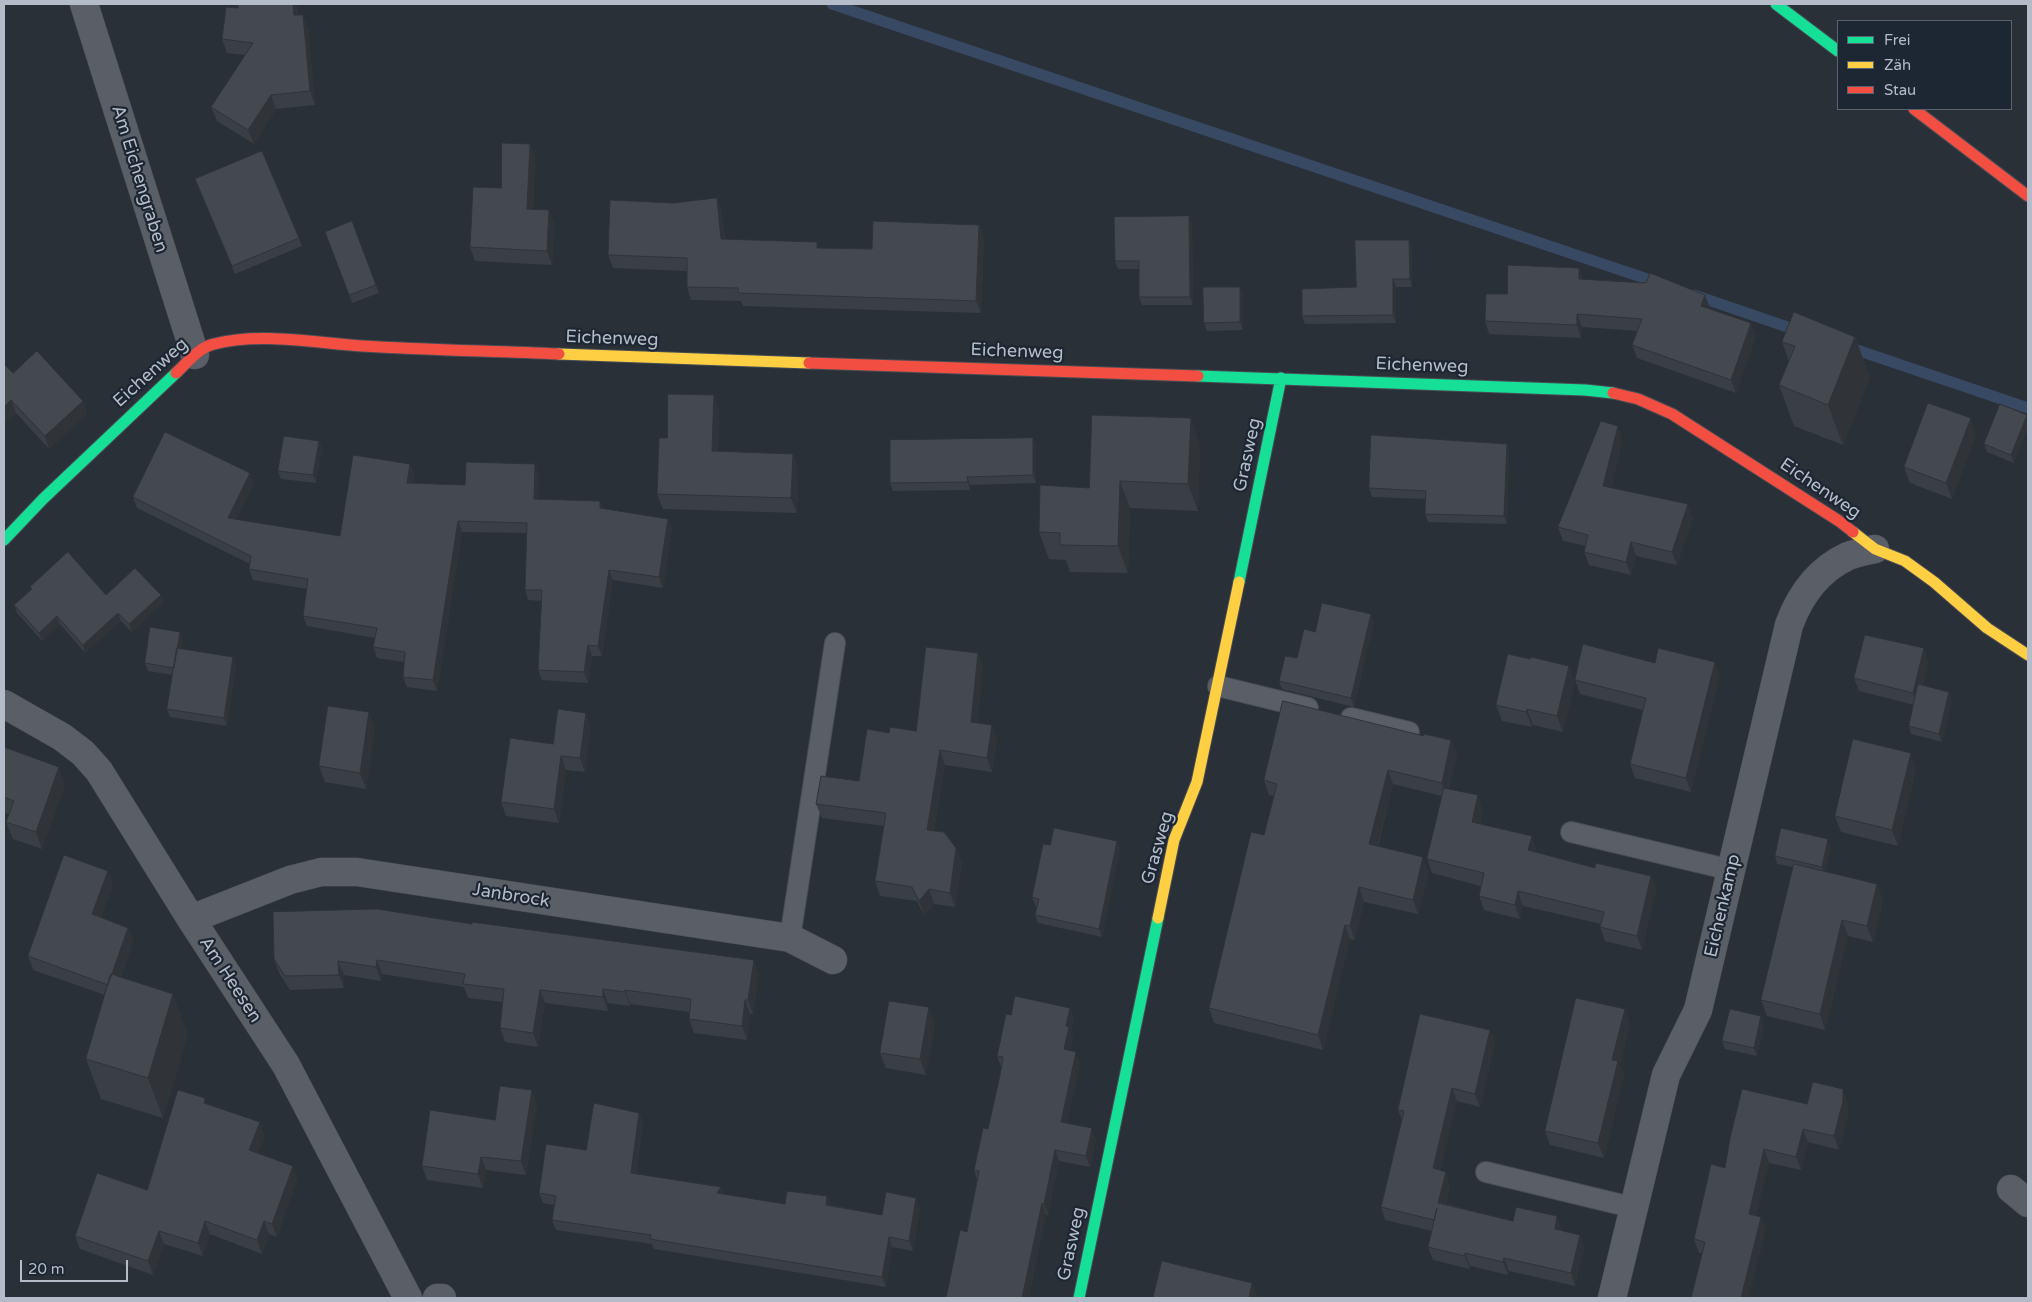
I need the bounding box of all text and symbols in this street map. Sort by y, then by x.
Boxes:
legend [1837,20,2012,110]
text: Frei [1884,31,1910,49]
text: Zäh [1884,56,1911,74]
text: Stau [1884,81,1916,99]
street label: Am Eichengraben [106,103,172,255]
street label: Eichenweg [565,327,659,351]
street label: Eichenweg [109,334,193,412]
street label: Eichenweg [970,340,1064,364]
street label: Eichenweg [1375,354,1469,378]
street label: Grasweg [1230,416,1266,494]
street label: Eichenweg [1775,454,1865,524]
street label: Grasweg [1137,809,1179,887]
street label: Eichenkamp [1701,852,1745,960]
street label: Janbrock [471,879,551,913]
street label: Am Heesen [194,933,266,1027]
street label: Grasweg [1054,1205,1090,1283]
scale bar [22,1250,130,1282]
text: 20 m [28,1260,65,1278]

